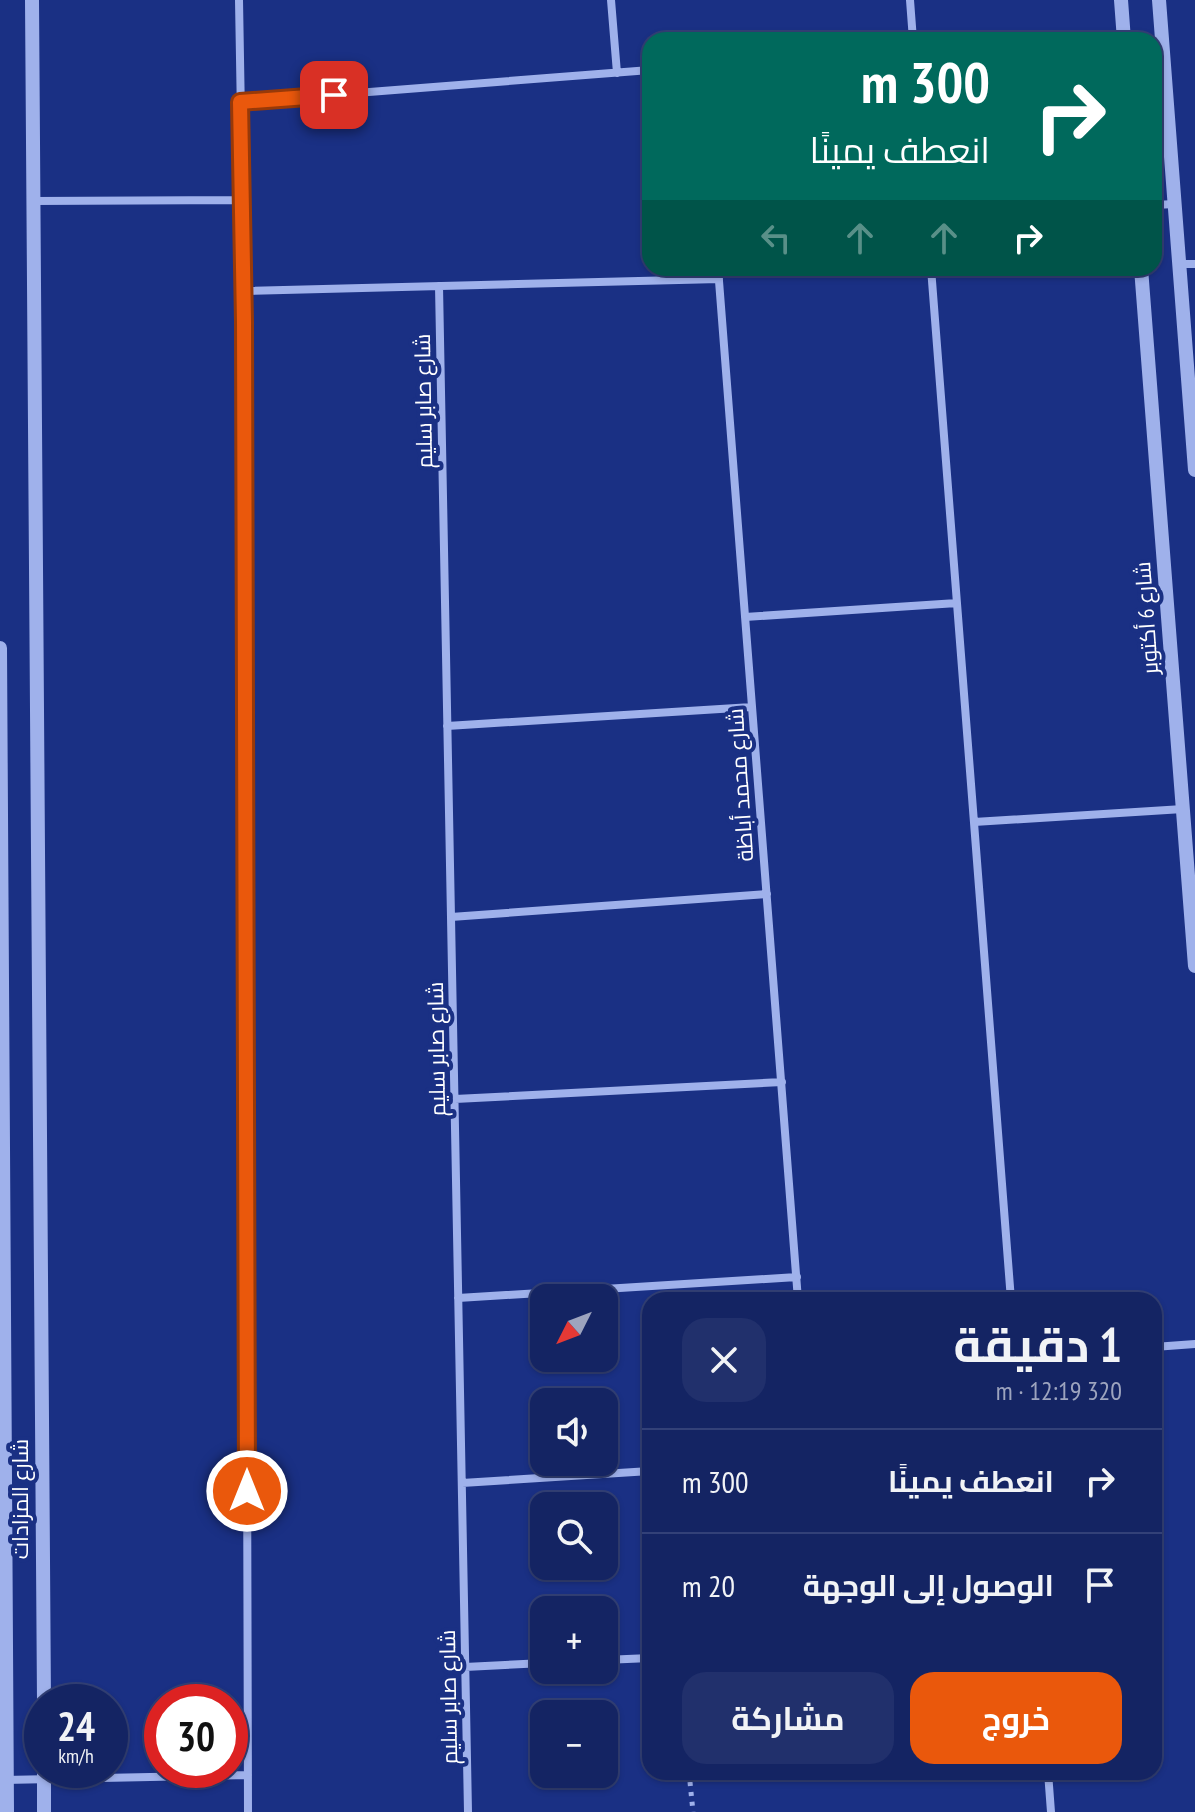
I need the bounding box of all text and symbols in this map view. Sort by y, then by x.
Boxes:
text: 300 m [861,46,990,118]
pin [300,61,368,129]
icon: right [1018,64,1122,168]
icon: arrive [312,73,356,117]
text: انعطف يمينًا [810,126,990,173]
icon: left [754,216,798,260]
icon: ahead [838,216,882,260]
icon: ahead [922,216,966,260]
icon: right [1006,216,1050,260]
street label: شارع صابر سليم [408,333,440,469]
street label: شارع 6 أكتوبر [1128,560,1165,677]
street label: شارع محمد أباظة [721,707,760,862]
street label: شارع صابر سليم [421,981,453,1117]
north arrow [530,1284,618,1372]
map controls [530,1284,618,1788]
text: 1 دقيقة [954,1313,1122,1375]
button: close [682,1318,766,1402]
text: 320 m · 12:19 [996,1374,1122,1407]
button: sound [530,1388,618,1476]
street label: شارع المزادات [6,1439,35,1559]
position arrow [205,1449,289,1533]
icon: right [1078,1459,1122,1503]
text: انعطف يمينًا [888,1461,1054,1500]
text: 300 m [682,1462,748,1501]
button: search [530,1492,618,1580]
icon: arrive [1078,1563,1122,1607]
text: الوصول إلى الوجهة [803,1565,1054,1604]
text: 20 m [682,1566,735,1605]
button: + [530,1596,618,1684]
street label: شارع صابر سليم [433,1629,465,1765]
button: مشاركة [682,1672,894,1764]
button: خروج [910,1672,1122,1764]
speed limit sign: 30 [144,1684,248,1788]
text: 24 [57,1700,95,1752]
button: − [530,1700,618,1788]
text: km/h [58,1743,94,1769]

